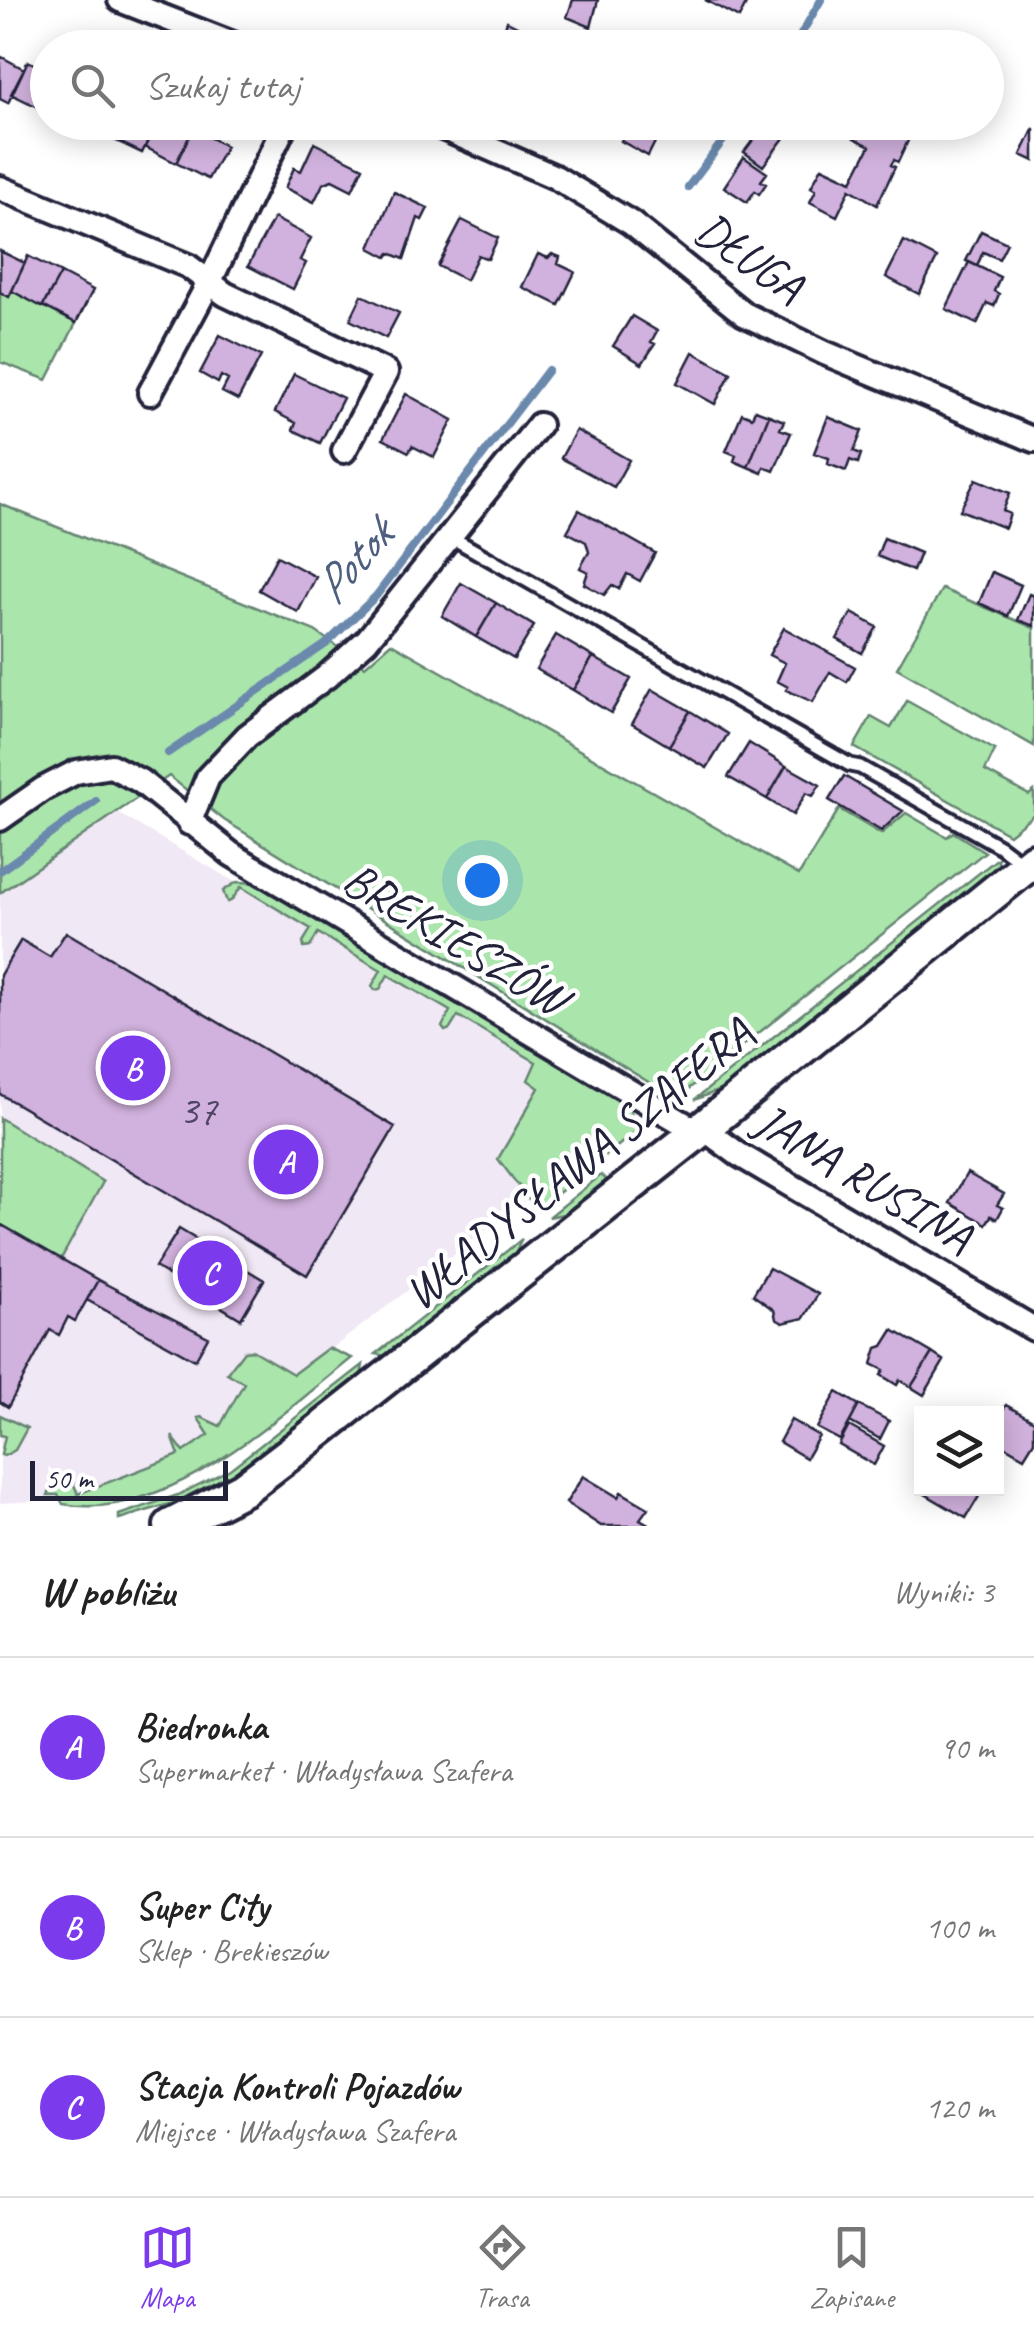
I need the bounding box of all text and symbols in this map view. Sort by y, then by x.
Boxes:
search box [30,30,1004,140]
icon: search [65,58,120,113]
text: Szukaj tutaj [145,62,300,109]
street label: DŁUGA [684,198,816,316]
water label: Potok [299,500,412,616]
street label: BREKIESZÓW [333,848,585,1032]
your location [457,855,508,906]
street label: WŁADYSŁAWA SZAFERA [391,1003,765,1322]
pin: B [100,1030,166,1106]
house number: 37 [179,1084,219,1137]
street label: JANA RUSINA [743,1089,984,1267]
pin: A [254,1124,318,1200]
pin: C [178,1236,242,1310]
map controls [914,1406,1004,1496]
button: layers [914,1406,1004,1496]
scale bar [30,1456,228,1500]
text: 50 m [45,1461,93,1496]
text: W pobliżu [40,1565,175,1618]
text: Wyniki: 3 [893,1571,994,1612]
text: Biedronka [135,1703,267,1750]
text: A [64,1727,81,1768]
text: 90 m [940,1727,994,1768]
text: Supermarket · Władysława Szafera [135,1750,512,1791]
text: Super City [135,1883,269,1930]
text: B [64,1907,81,1948]
text: 100 m [925,1907,994,1948]
text: Sklep · Brekieszów [135,1930,327,1971]
text: Stacja Kontroli Pojazdów [135,2063,459,2110]
text: C [65,2087,80,2128]
text: 120 m [925,2087,994,2128]
text: Miejsce · Władysława Szafera [135,2110,455,2151]
tab: Mapa [140,2220,195,2315]
tab: Trasa [475,2220,530,2315]
tab: Zapisane [809,2220,894,2315]

